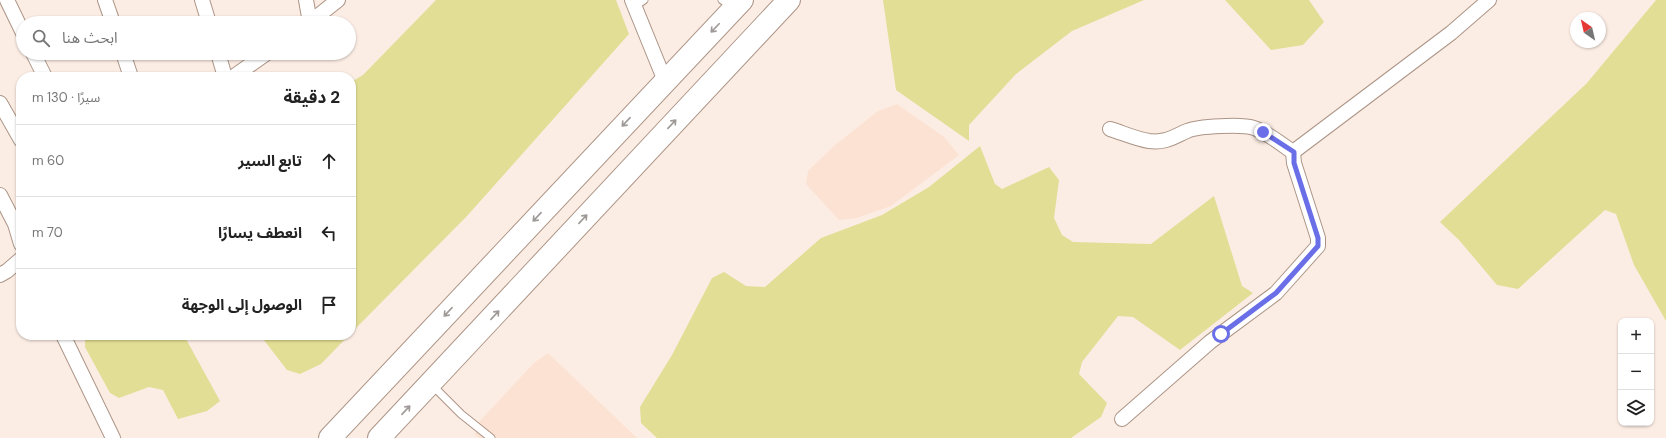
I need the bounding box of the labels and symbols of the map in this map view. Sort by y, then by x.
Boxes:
north arrow [1570,12,1606,48]
one-way arrow [711,23,720,33]
one-way arrow [621,117,631,127]
one-way arrow [667,119,677,129]
route end [1254,123,1272,141]
one-way arrow [532,212,542,222]
one-way arrow [579,214,588,224]
one-way arrow [443,307,453,317]
one-way arrow [490,310,499,320]
route start [1212,325,1230,343]
one-way arrow [401,405,411,415]

